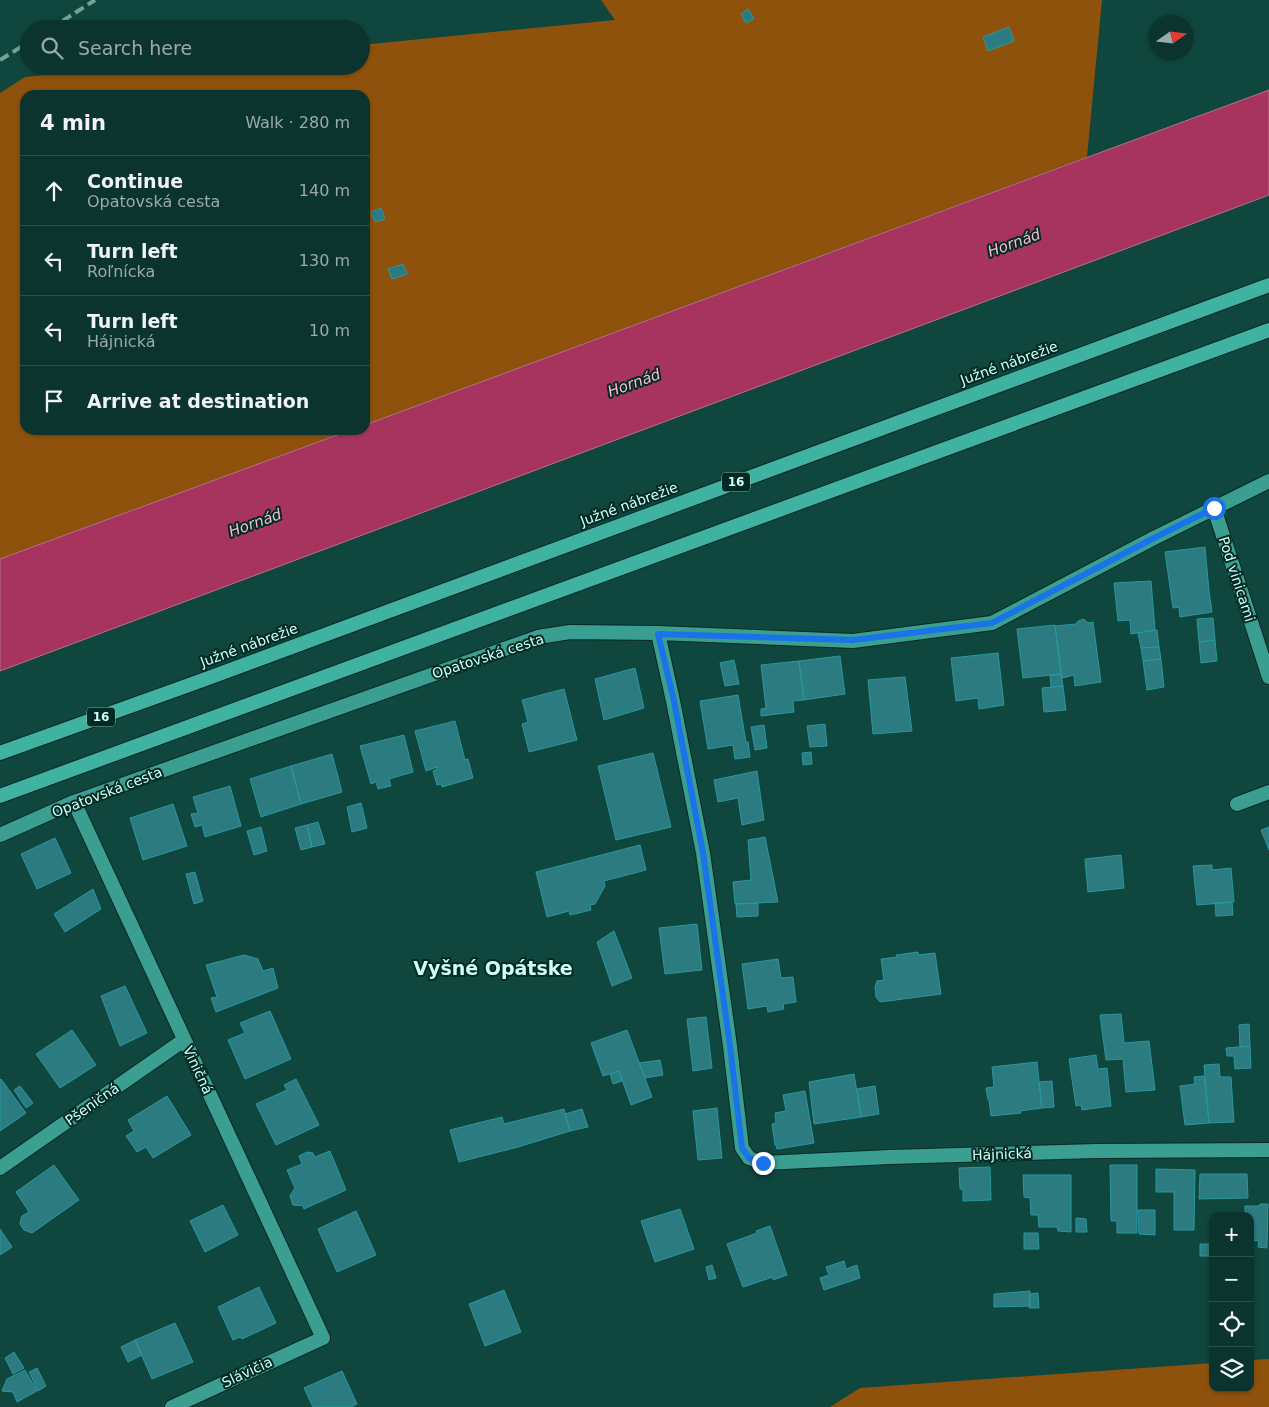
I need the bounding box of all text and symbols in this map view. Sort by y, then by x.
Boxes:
north arrow [1149,15,1194,60]
search box [20,20,370,75]
icon: search [38,34,66,62]
text: Search here [78,37,192,59]
text: 4 min [40,111,106,135]
text: Walk · 280 m [245,113,350,132]
text: Continue [87,170,183,192]
icon: ahead [40,177,68,205]
text: 140 m [299,181,350,200]
text: Opatovská cesta [87,192,220,211]
water label: Hornád [985,225,1043,261]
text: Turn left [87,240,178,262]
icon: left [40,247,68,275]
text: 130 m [299,251,350,270]
text: Roľnícka [87,262,155,281]
text: Turn left [87,310,178,332]
icon: left [40,317,68,345]
text: 10 m [309,321,350,340]
text: Hájnická [87,332,155,351]
street label: Južné nábrežie [957,338,1060,388]
water label: Hornád [605,365,663,401]
icon: arrive [40,387,68,415]
text: Arrive at destination [87,390,309,412]
road number: 16 [722,472,750,492]
street label: Južné nábrežie [577,479,680,529]
route start [1203,497,1226,520]
water label: Hornád [226,505,284,541]
street label: Pod vinicami [1216,534,1258,624]
street label: Južné nábrežie [197,620,300,670]
street label: Opatovská cesta [430,630,546,682]
road number: 16 [87,708,115,726]
street label: Opatovská cesta [50,764,164,820]
district label: Vyšné Opátske [413,957,573,979]
street label: Viničná [180,1043,216,1097]
street label: Pšeničná [62,1080,122,1128]
street label: Hájnická [972,1145,1032,1163]
route end [752,1152,775,1175]
map controls [1209,1212,1254,1392]
button: + [1209,1212,1254,1257]
button: − [1209,1257,1254,1302]
button: locate [1209,1302,1254,1347]
button: layers [1209,1347,1254,1392]
street label: Slávičia [219,1353,275,1391]

